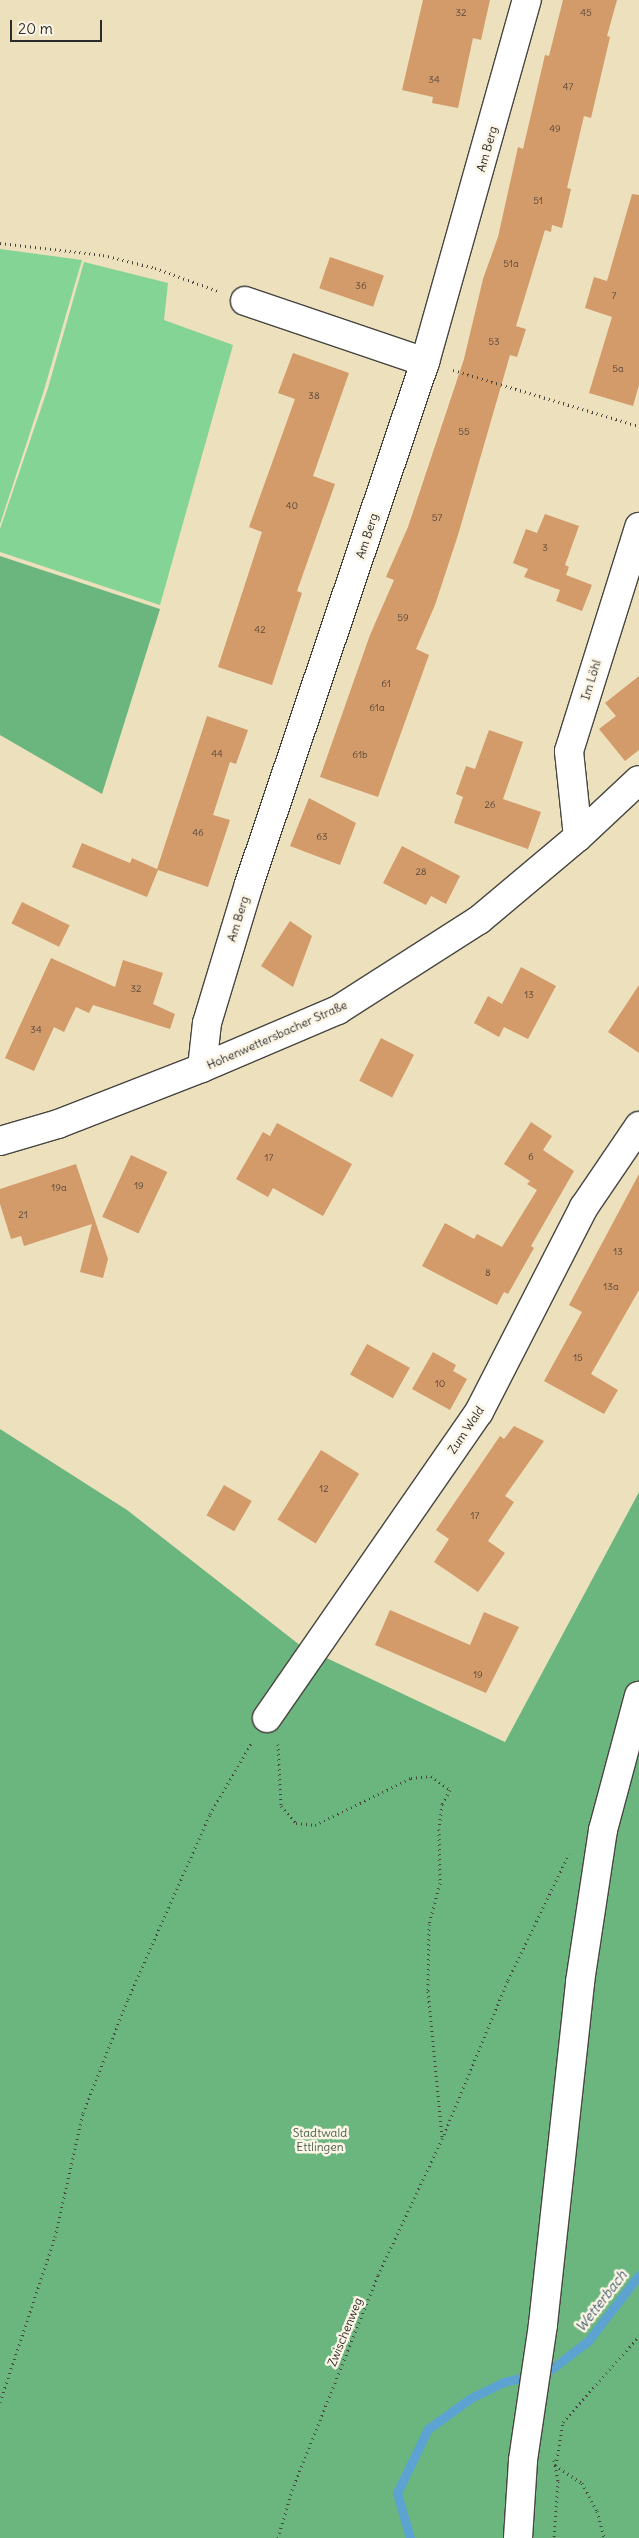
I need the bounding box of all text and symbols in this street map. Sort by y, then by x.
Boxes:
house number: 32 [455,7,467,19]
house number: 45 [580,7,592,19]
scale bar [12,10,105,42]
text: 20 m [18,19,53,38]
house number: 34 [428,74,440,86]
house number: 47 [563,81,573,93]
house number: 49 [549,123,561,135]
street label: Am Berg [474,124,500,174]
house number: 51 [533,195,543,207]
house number: 51a [503,258,519,270]
house number: 36 [355,280,367,292]
house number: 7 [612,290,616,302]
house number: 53 [488,336,500,348]
house number: 5a [612,363,624,375]
house number: 38 [308,390,320,402]
house number: 55 [458,426,470,438]
house number: 40 [286,500,298,512]
street label: Am Berg [353,511,381,561]
house number: 57 [432,512,442,524]
house number: 3 [542,542,548,554]
house number: 59 [397,612,409,624]
house number: 42 [254,624,266,636]
street label: Im Löhl [578,658,604,702]
house number: 61 [381,678,391,690]
house number: 61a [369,702,385,714]
house number: 44 [211,748,223,760]
house number: 61b [352,749,368,761]
house number: 26 [484,799,496,811]
house number: 46 [192,827,204,839]
house number: 63 [316,831,328,843]
house number: 28 [415,866,427,878]
street label: Am Berg [224,894,252,944]
house number: 32 [130,983,142,995]
house number: 13 [524,989,534,1001]
street label: Hohenwettersbacher Straße [205,997,349,1073]
house number: 34 [30,1024,42,1036]
house number: 6 [528,1151,534,1163]
house number: 17 [265,1152,273,1164]
house number: 19 [134,1180,144,1192]
house number: 19a [51,1182,67,1194]
house number: 21 [18,1209,28,1221]
house number: 13 [613,1246,623,1258]
house number: 8 [485,1267,491,1279]
house number: 13a [603,1281,619,1293]
house number: 15 [573,1352,583,1364]
house number: 10 [435,1378,445,1390]
street label: Zum Wald [445,1404,487,1456]
house number: 12 [319,1483,329,1495]
house number: 17 [471,1510,479,1522]
house number: 19 [473,1669,483,1681]
park label: Stadtwald Ettlingen [293,2126,347,2154]
water label: Wetterbach [572,2267,630,2335]
street label: Zwischenweg [325,2296,365,2368]

